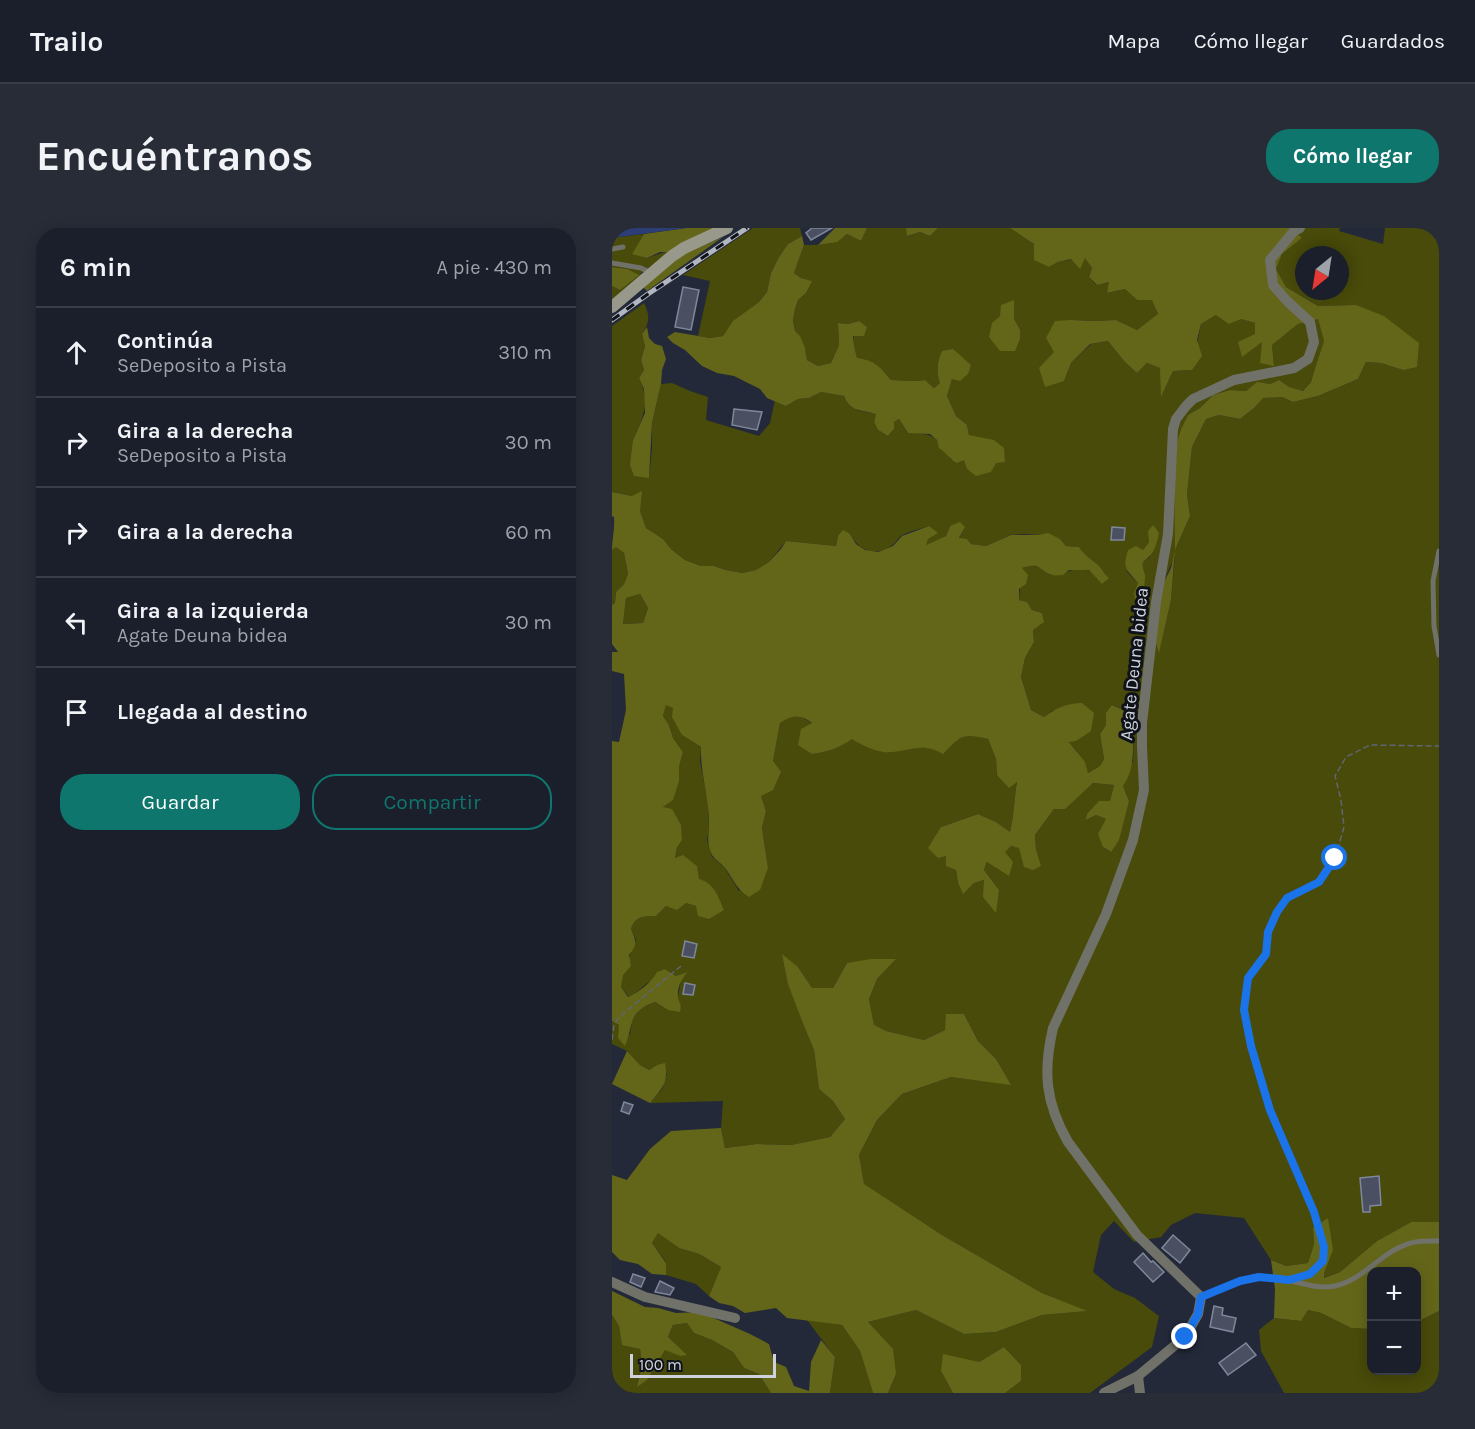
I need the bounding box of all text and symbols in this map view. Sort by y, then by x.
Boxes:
text: Trailo [30,25,103,58]
text: Mapa [1107,29,1161,53]
text: Cómo llegar [1194,29,1308,53]
text: Guardados [1341,29,1445,53]
button: Cómo llegar [1266,129,1439,183]
text: Encuéntranos [36,131,314,181]
north arrow [1295,246,1349,300]
text: 6 min [60,252,132,283]
text: A pie · 430 m [436,256,552,279]
text: Continúa [117,328,213,354]
icon: ahead [60,336,93,369]
text: 310 m [498,341,552,364]
text: SeDeposito a Pista [117,354,287,377]
text: Gira a la derecha [117,418,293,444]
icon: right [60,426,93,459]
text: 30 m [505,431,552,454]
text: SeDeposito a Pista [117,444,287,467]
icon: right [60,516,93,549]
text: Gira a la derecha [117,519,293,545]
text: 60 m [505,521,552,544]
street label: Agate Deuna bidea [1115,586,1153,742]
text: Gira a la izquierda [117,598,309,624]
icon: left [60,606,93,639]
text: 30 m [505,611,552,634]
text: Agate Deuna bidea [117,624,288,647]
icon: arrive [60,696,93,729]
text: Llegada al destino [117,699,308,725]
button: Guardar [60,774,300,830]
button: Compartir [312,774,552,830]
route start [1321,844,1347,870]
map controls [1367,1267,1421,1375]
button: + [1367,1267,1421,1321]
button: − [1367,1321,1421,1375]
route end [1171,1323,1197,1349]
scale bar [630,1351,776,1378]
text: 100 m [639,1355,682,1374]

